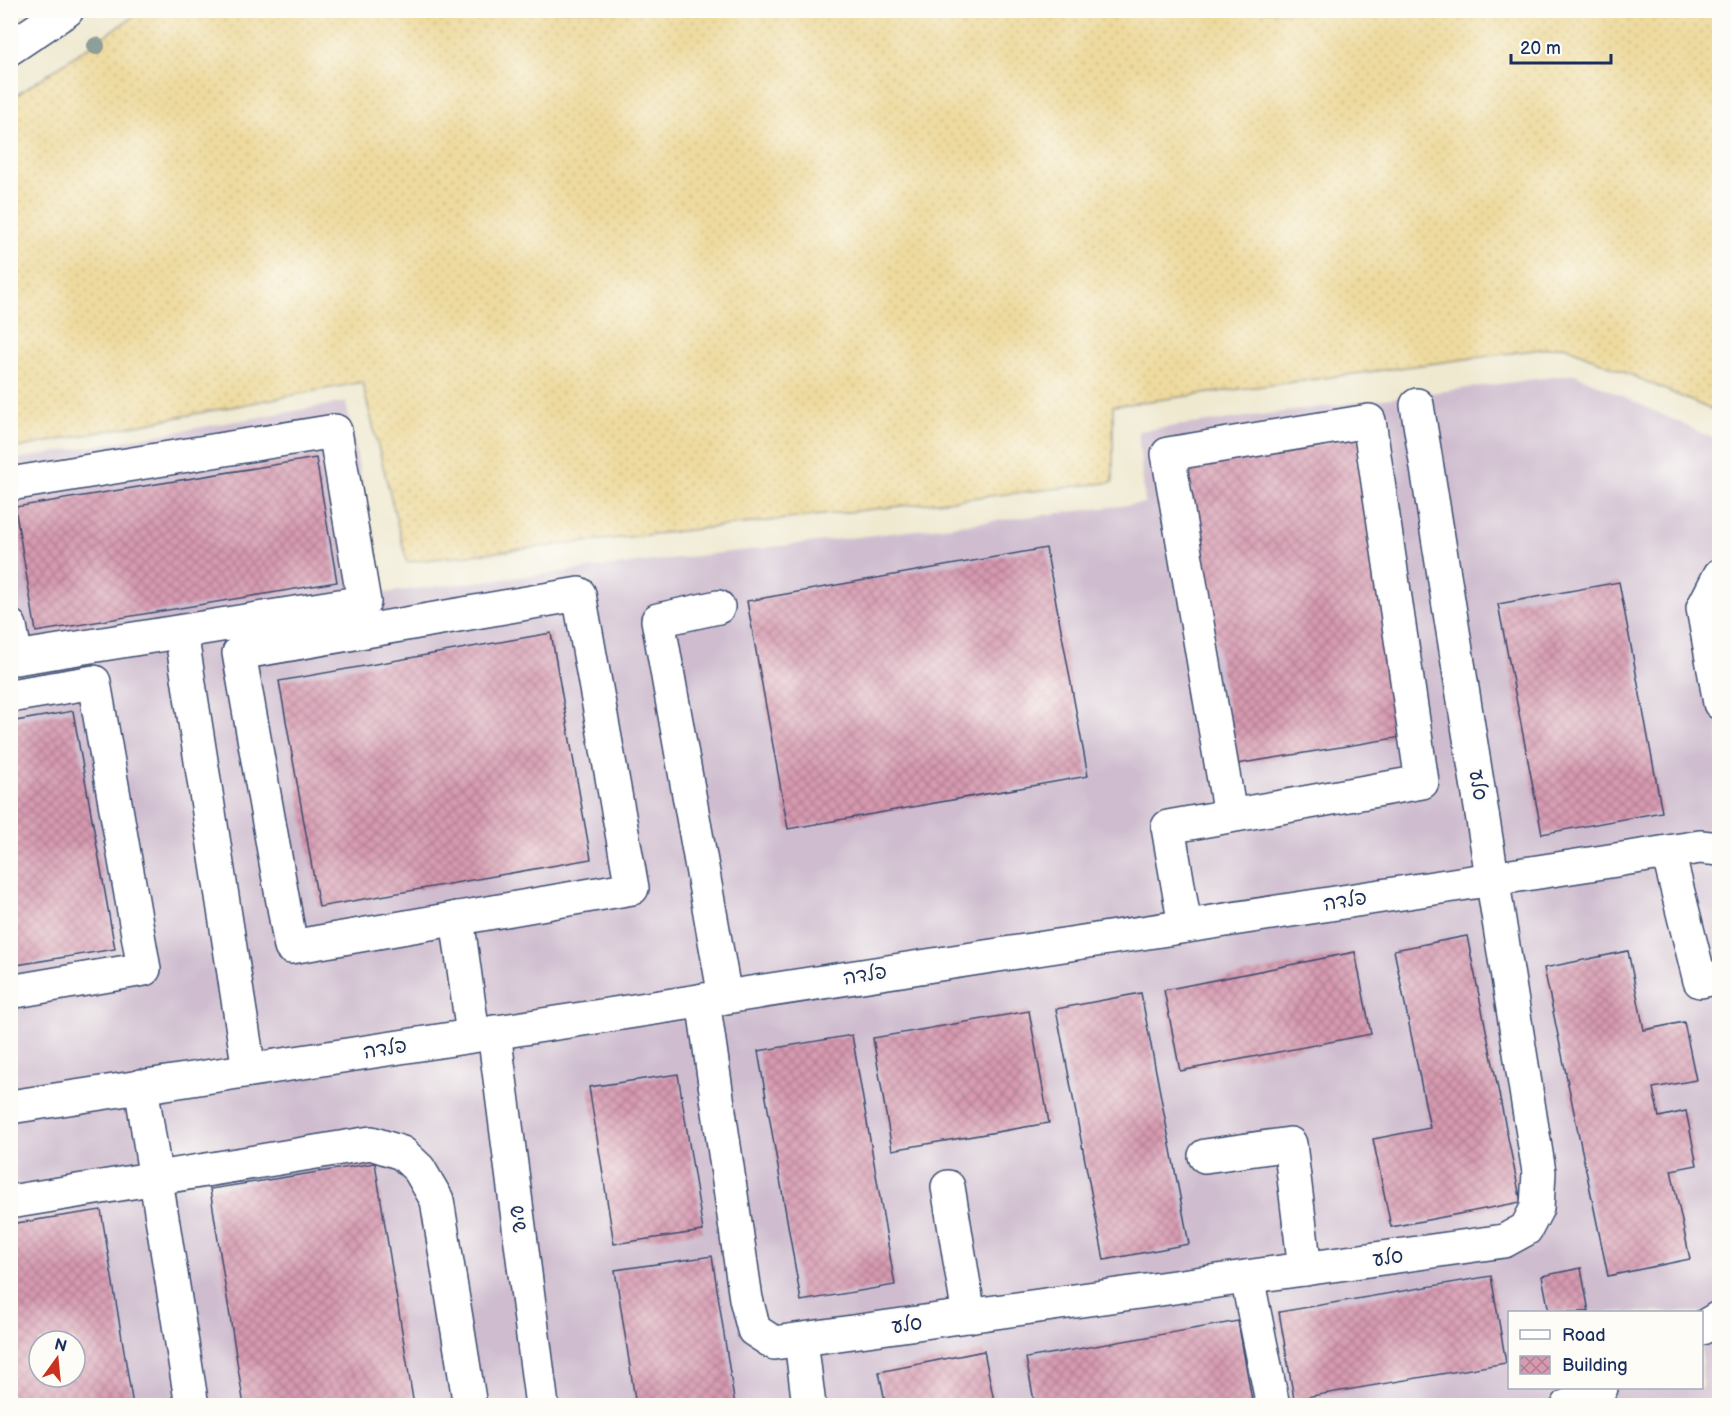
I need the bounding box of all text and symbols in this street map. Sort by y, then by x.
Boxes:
scale bar [1511,27,1612,65]
text: 20 m [1520,38,1561,59]
street label: סלע [1464,768,1492,802]
street label: פלדה [1321,886,1369,916]
street label: פלדה [841,960,889,990]
street label: פלדה [361,1034,409,1064]
street label: שיש [504,1204,532,1234]
street label: סלע [1371,1244,1405,1272]
street label: סלע [890,1311,924,1339]
legend [1508,1311,1703,1389]
text: Road [1562,1325,1606,1346]
north arrow [27,1329,87,1389]
text: N [52,1335,69,1357]
text: Building [1562,1355,1628,1376]

